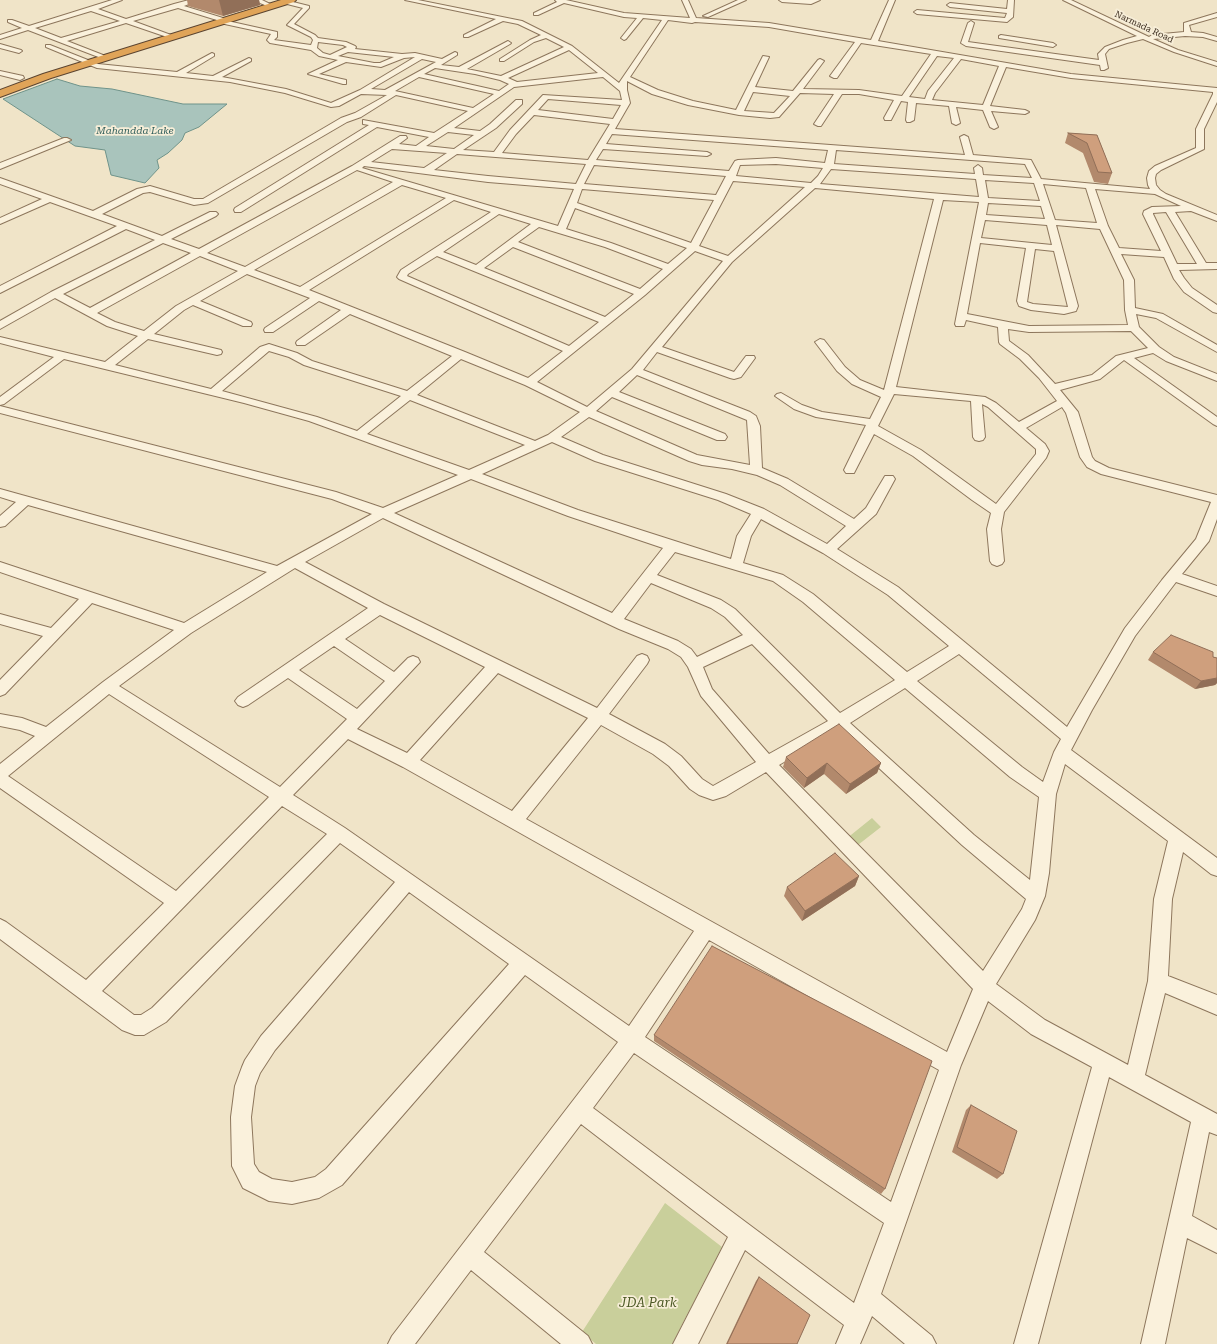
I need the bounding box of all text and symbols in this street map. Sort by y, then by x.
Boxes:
street label: Narmada Road [1113,9,1175,45]
water label: Mahandda Lake [96,125,174,137]
park label: JDA Park [619,1295,677,1311]

